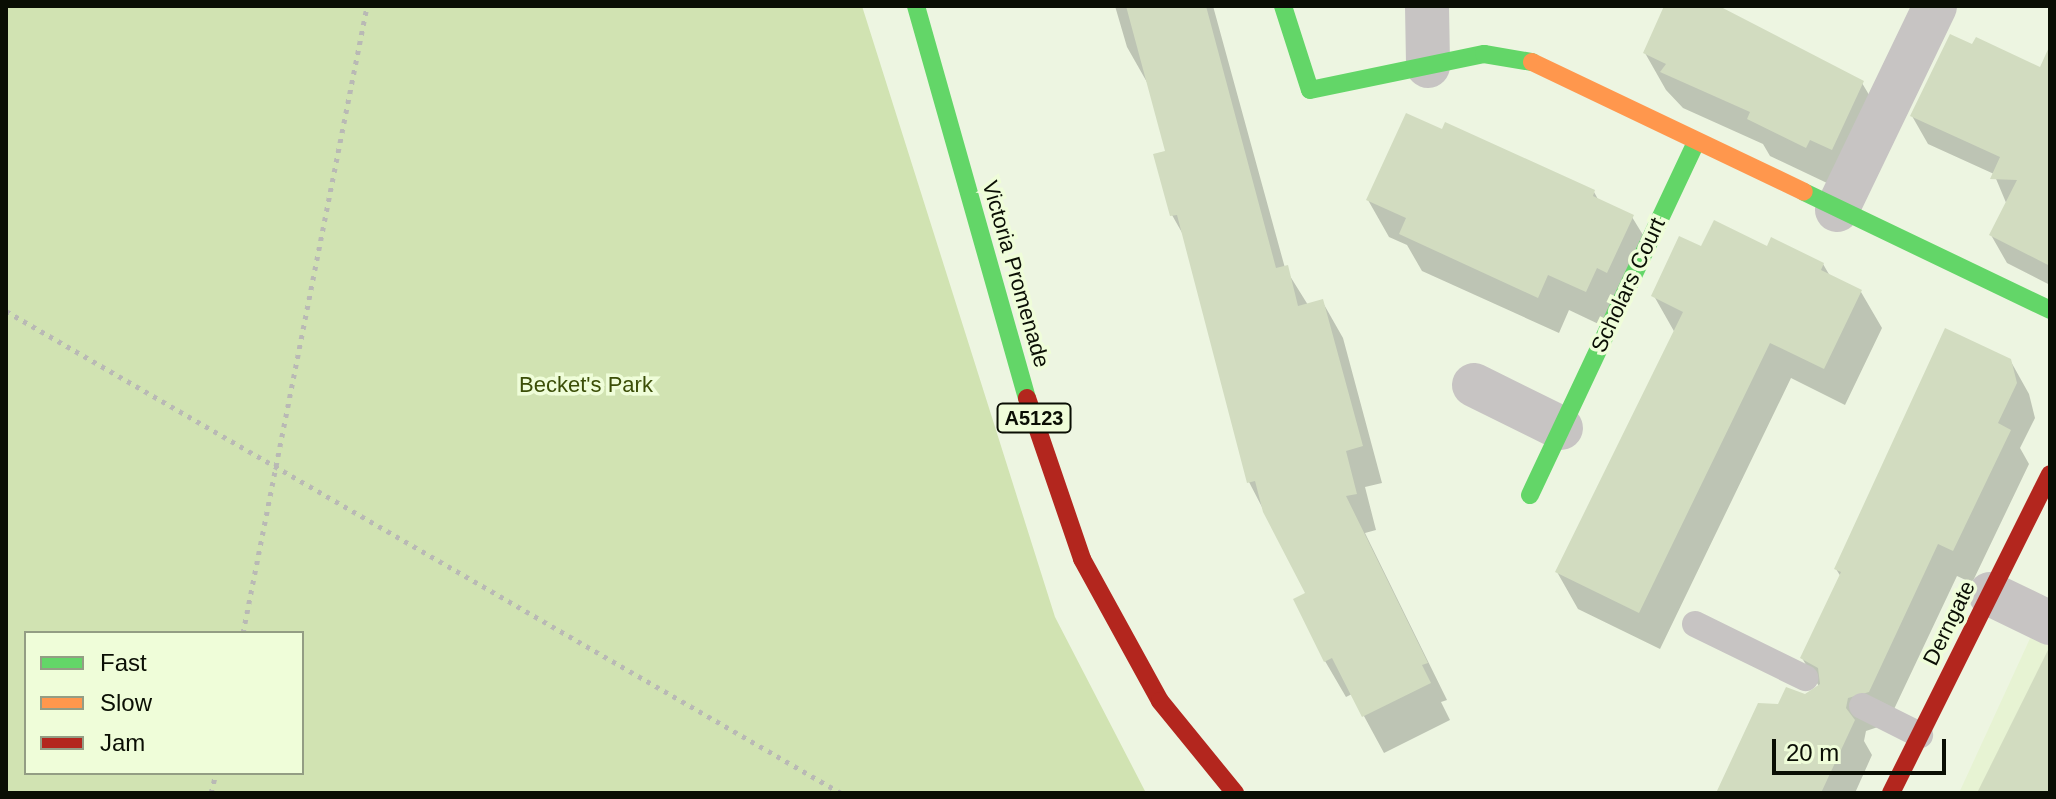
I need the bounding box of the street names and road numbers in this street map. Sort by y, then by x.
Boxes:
street label: Victoria Promenade [977,178,1055,370]
street label: Scholars Court [1585,213,1671,357]
road number: A5123 [996,402,1072,434]
street label: Derngate [1917,577,1981,669]

